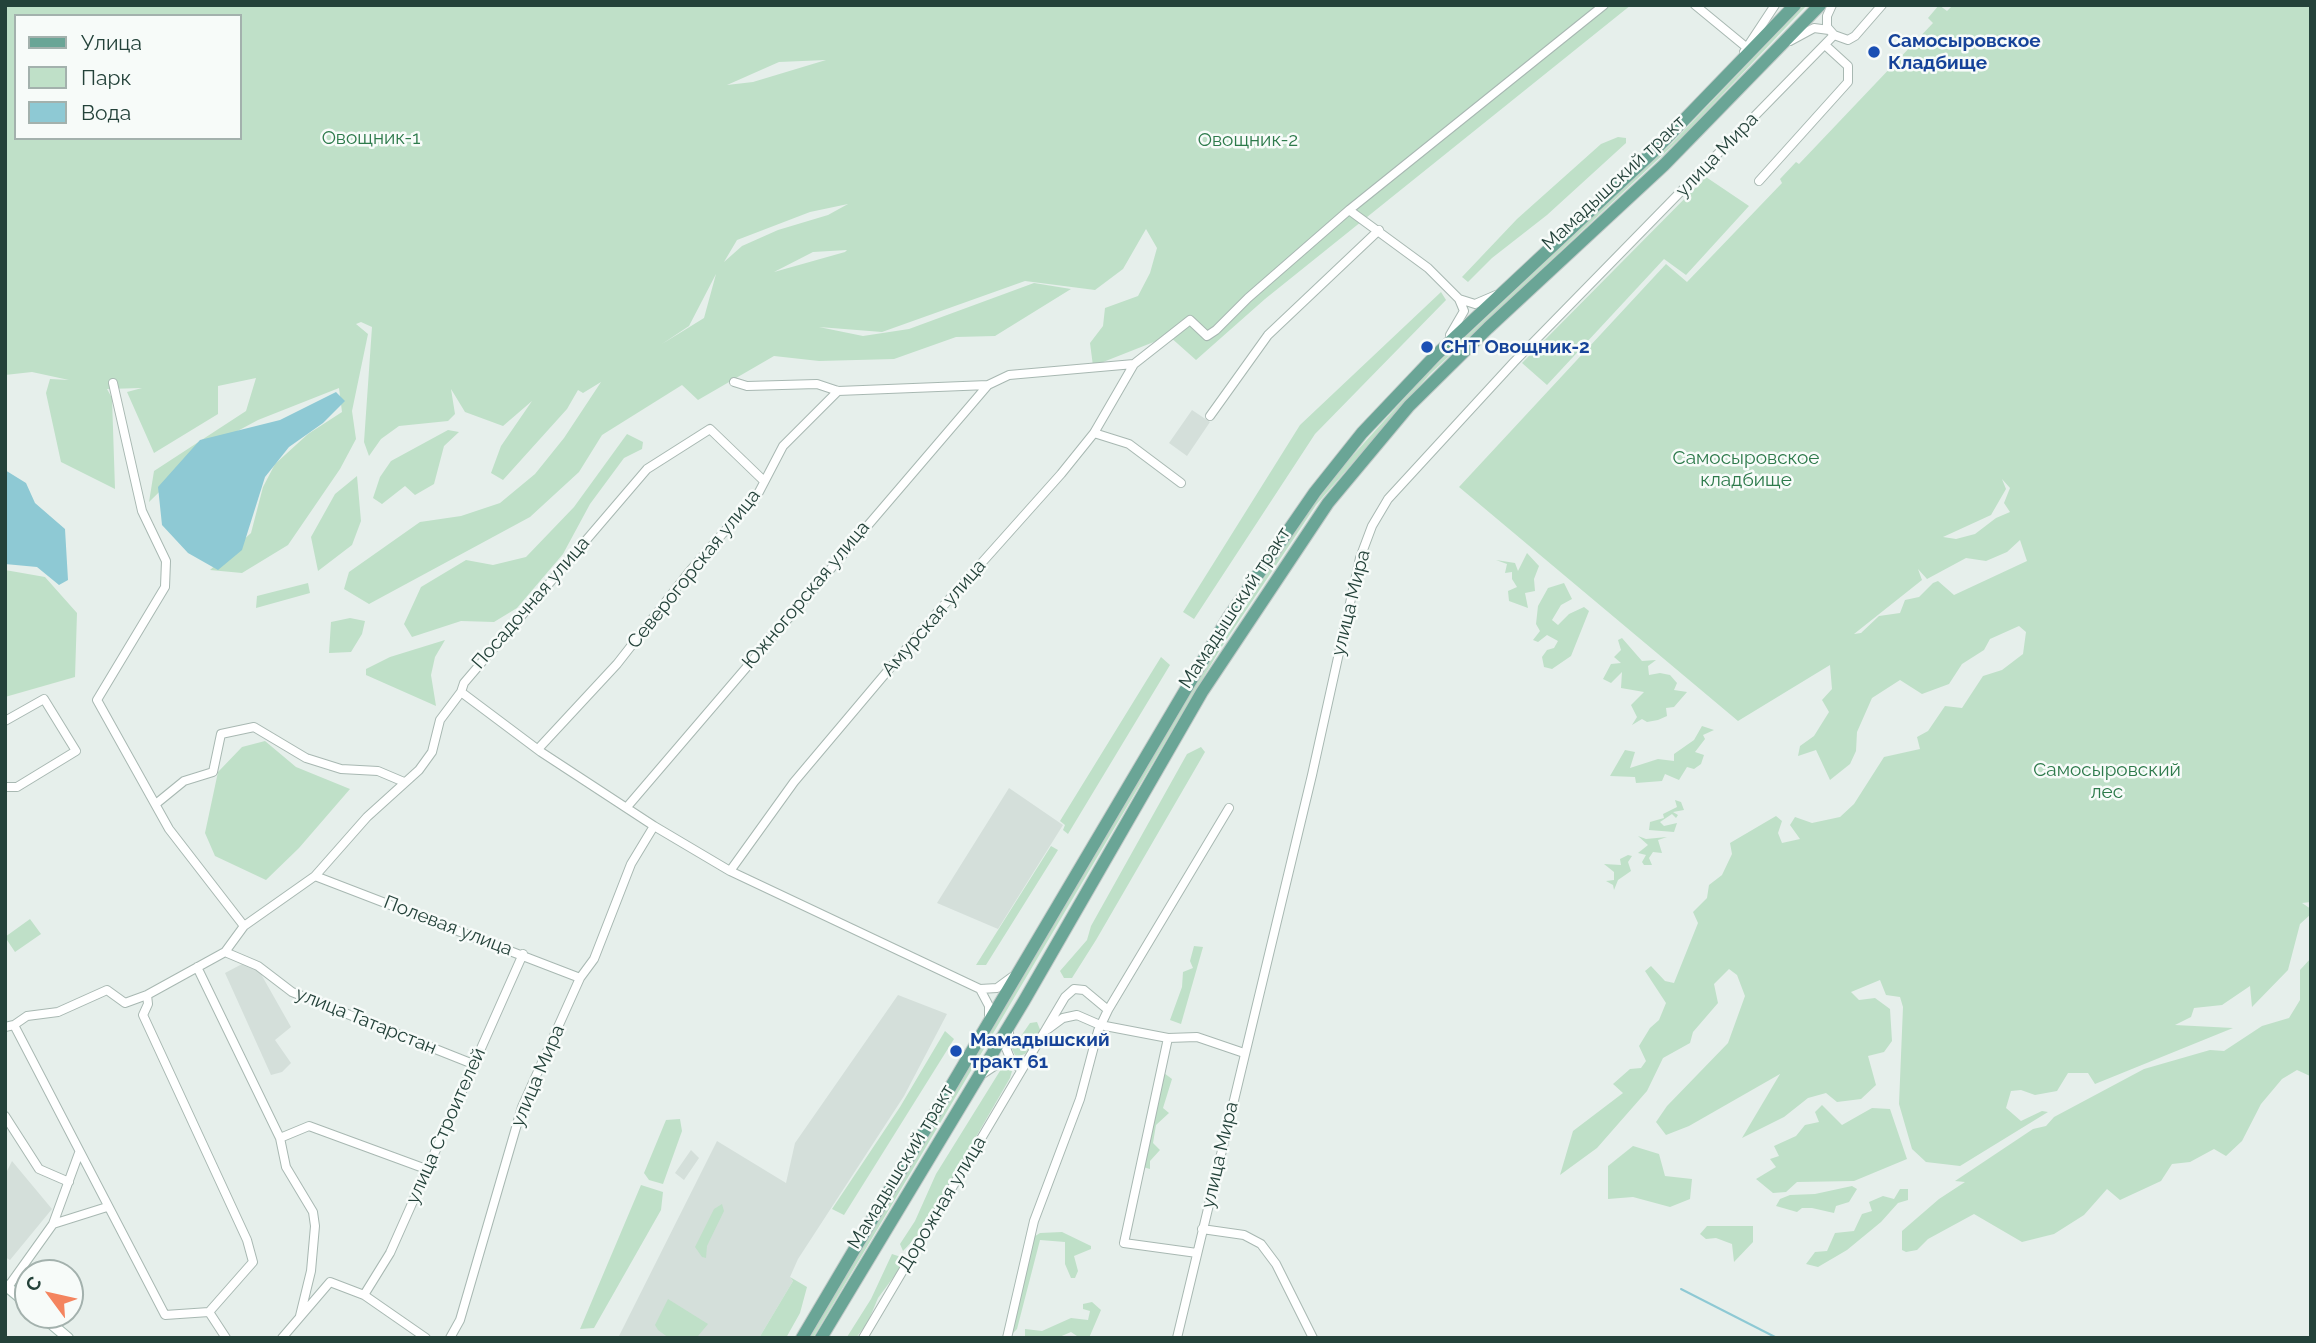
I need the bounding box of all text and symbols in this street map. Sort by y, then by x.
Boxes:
legend [14,14,242,140]
text: Улица [81,30,142,55]
place label: Самосыровское Кладбище [1888,30,2041,74]
marker: Самосыровское Кладбище [1866,44,1882,60]
text: Парк [81,65,131,90]
text: Вода [81,100,131,125]
street label: улица Мира [1671,108,1763,202]
street label: Мамадышский тракт [1538,111,1690,255]
park label: Овощник-1 [322,127,420,149]
park label: Овощник-2 [1198,129,1298,151]
place label: СНТ Овощник-2 [1441,336,1590,358]
marker: СНТ Овощник-2 [1419,339,1435,355]
park label: Самосыровское кладбище [1673,447,1819,491]
street label: Северогорская улица [623,485,765,653]
street label: Южногорская улица [738,517,874,673]
street label: Мамадышский тракт [1174,523,1296,693]
street label: Посадочная улица [467,532,595,674]
street label: улица Мира [1327,548,1375,658]
street label: Амурская улица [877,555,991,681]
park label: Самосыровский лес [2033,759,2181,803]
street label: Полевая улица [381,891,515,961]
street label: улица Татарстан [292,982,440,1060]
street label: улица Мира [506,1022,570,1130]
place label: Мамадышский тракт 61 [970,1029,1110,1073]
marker: Мамадышский тракт 61 [948,1043,964,1059]
street label: улица Строителей [401,1044,491,1208]
street label: Мамадышский тракт [843,1081,959,1253]
street label: улица Мира [1197,1100,1243,1210]
street label: Дорожная улица [893,1132,991,1276]
north arrow [14,1259,84,1329]
text: С [20,1272,46,1295]

